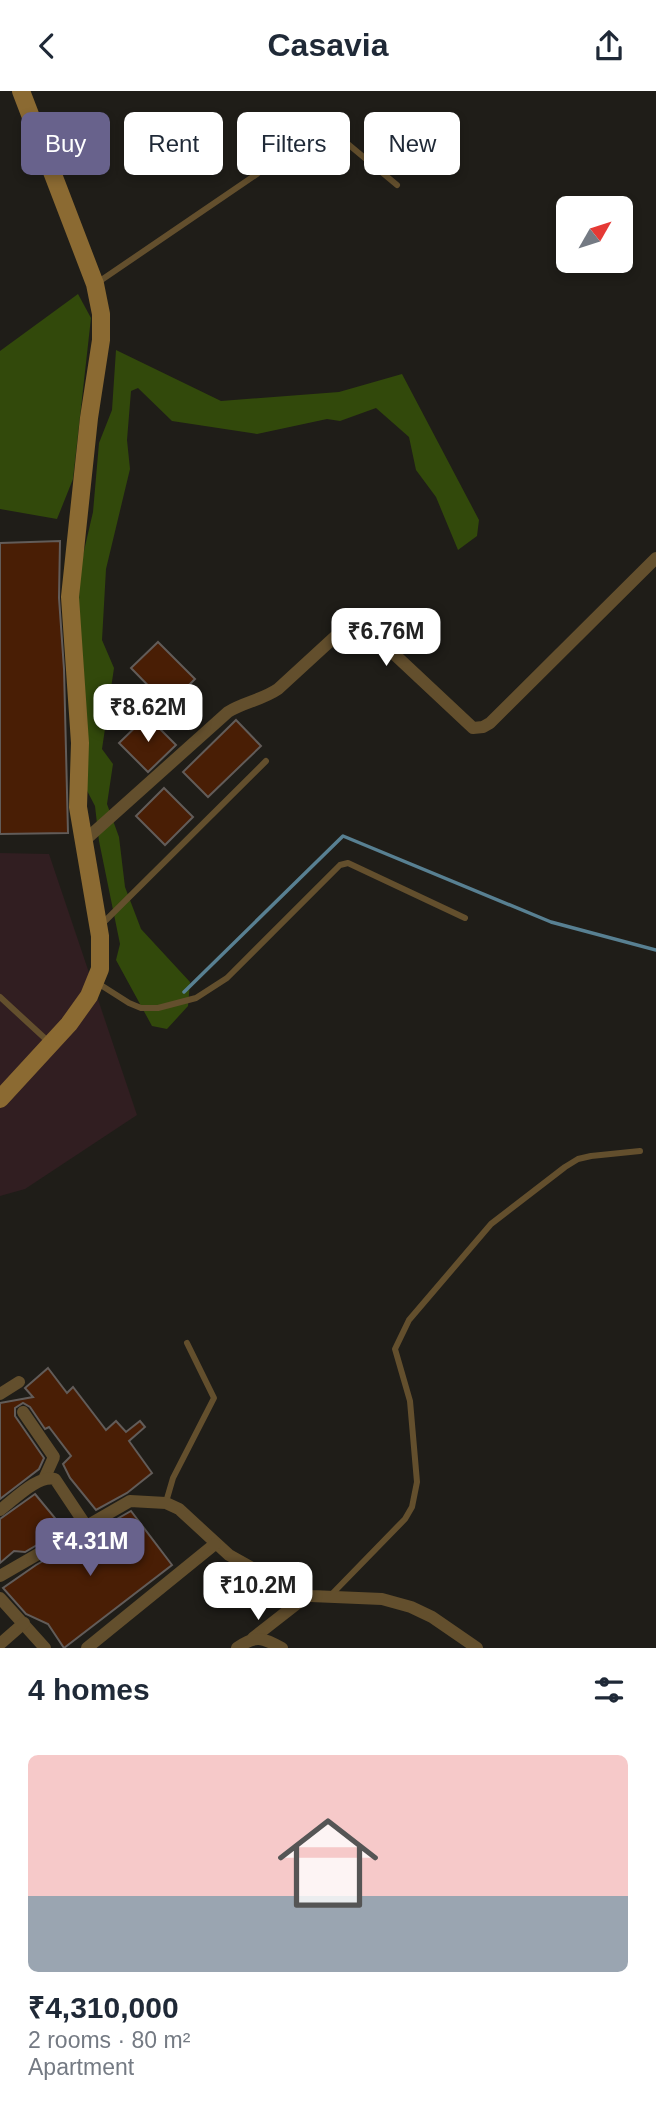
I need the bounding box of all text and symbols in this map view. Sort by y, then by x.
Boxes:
icon: back [28,27,66,65]
text: Casavia [268,27,388,63]
icon: share [590,27,628,65]
chip: Buy [21,112,110,175]
chip: Rent [124,112,223,175]
chip: Filters [237,112,350,175]
chip: New [364,112,460,175]
north arrow [556,196,634,273]
map controls [556,196,633,273]
pin: ₹6.76M [329,609,443,668]
text: ₹6.76M [347,618,425,644]
pin: ₹8.62M [91,685,205,744]
text: ₹8.62M [109,694,187,720]
pin: ₹4.31M [33,1519,147,1578]
text: ₹4.31M [51,1528,129,1554]
pin: ₹10.2M [201,1563,315,1622]
text: ₹10.2M [219,1572,297,1598]
icon: filters [590,1671,628,1709]
text: 4 homes [28,1673,150,1706]
icon: home [265,1800,391,1926]
text: ₹4,310,000 [28,1991,179,2024]
text: 2 rooms · 80 m² [28,2027,190,2053]
text: Apartment [28,2054,134,2080]

